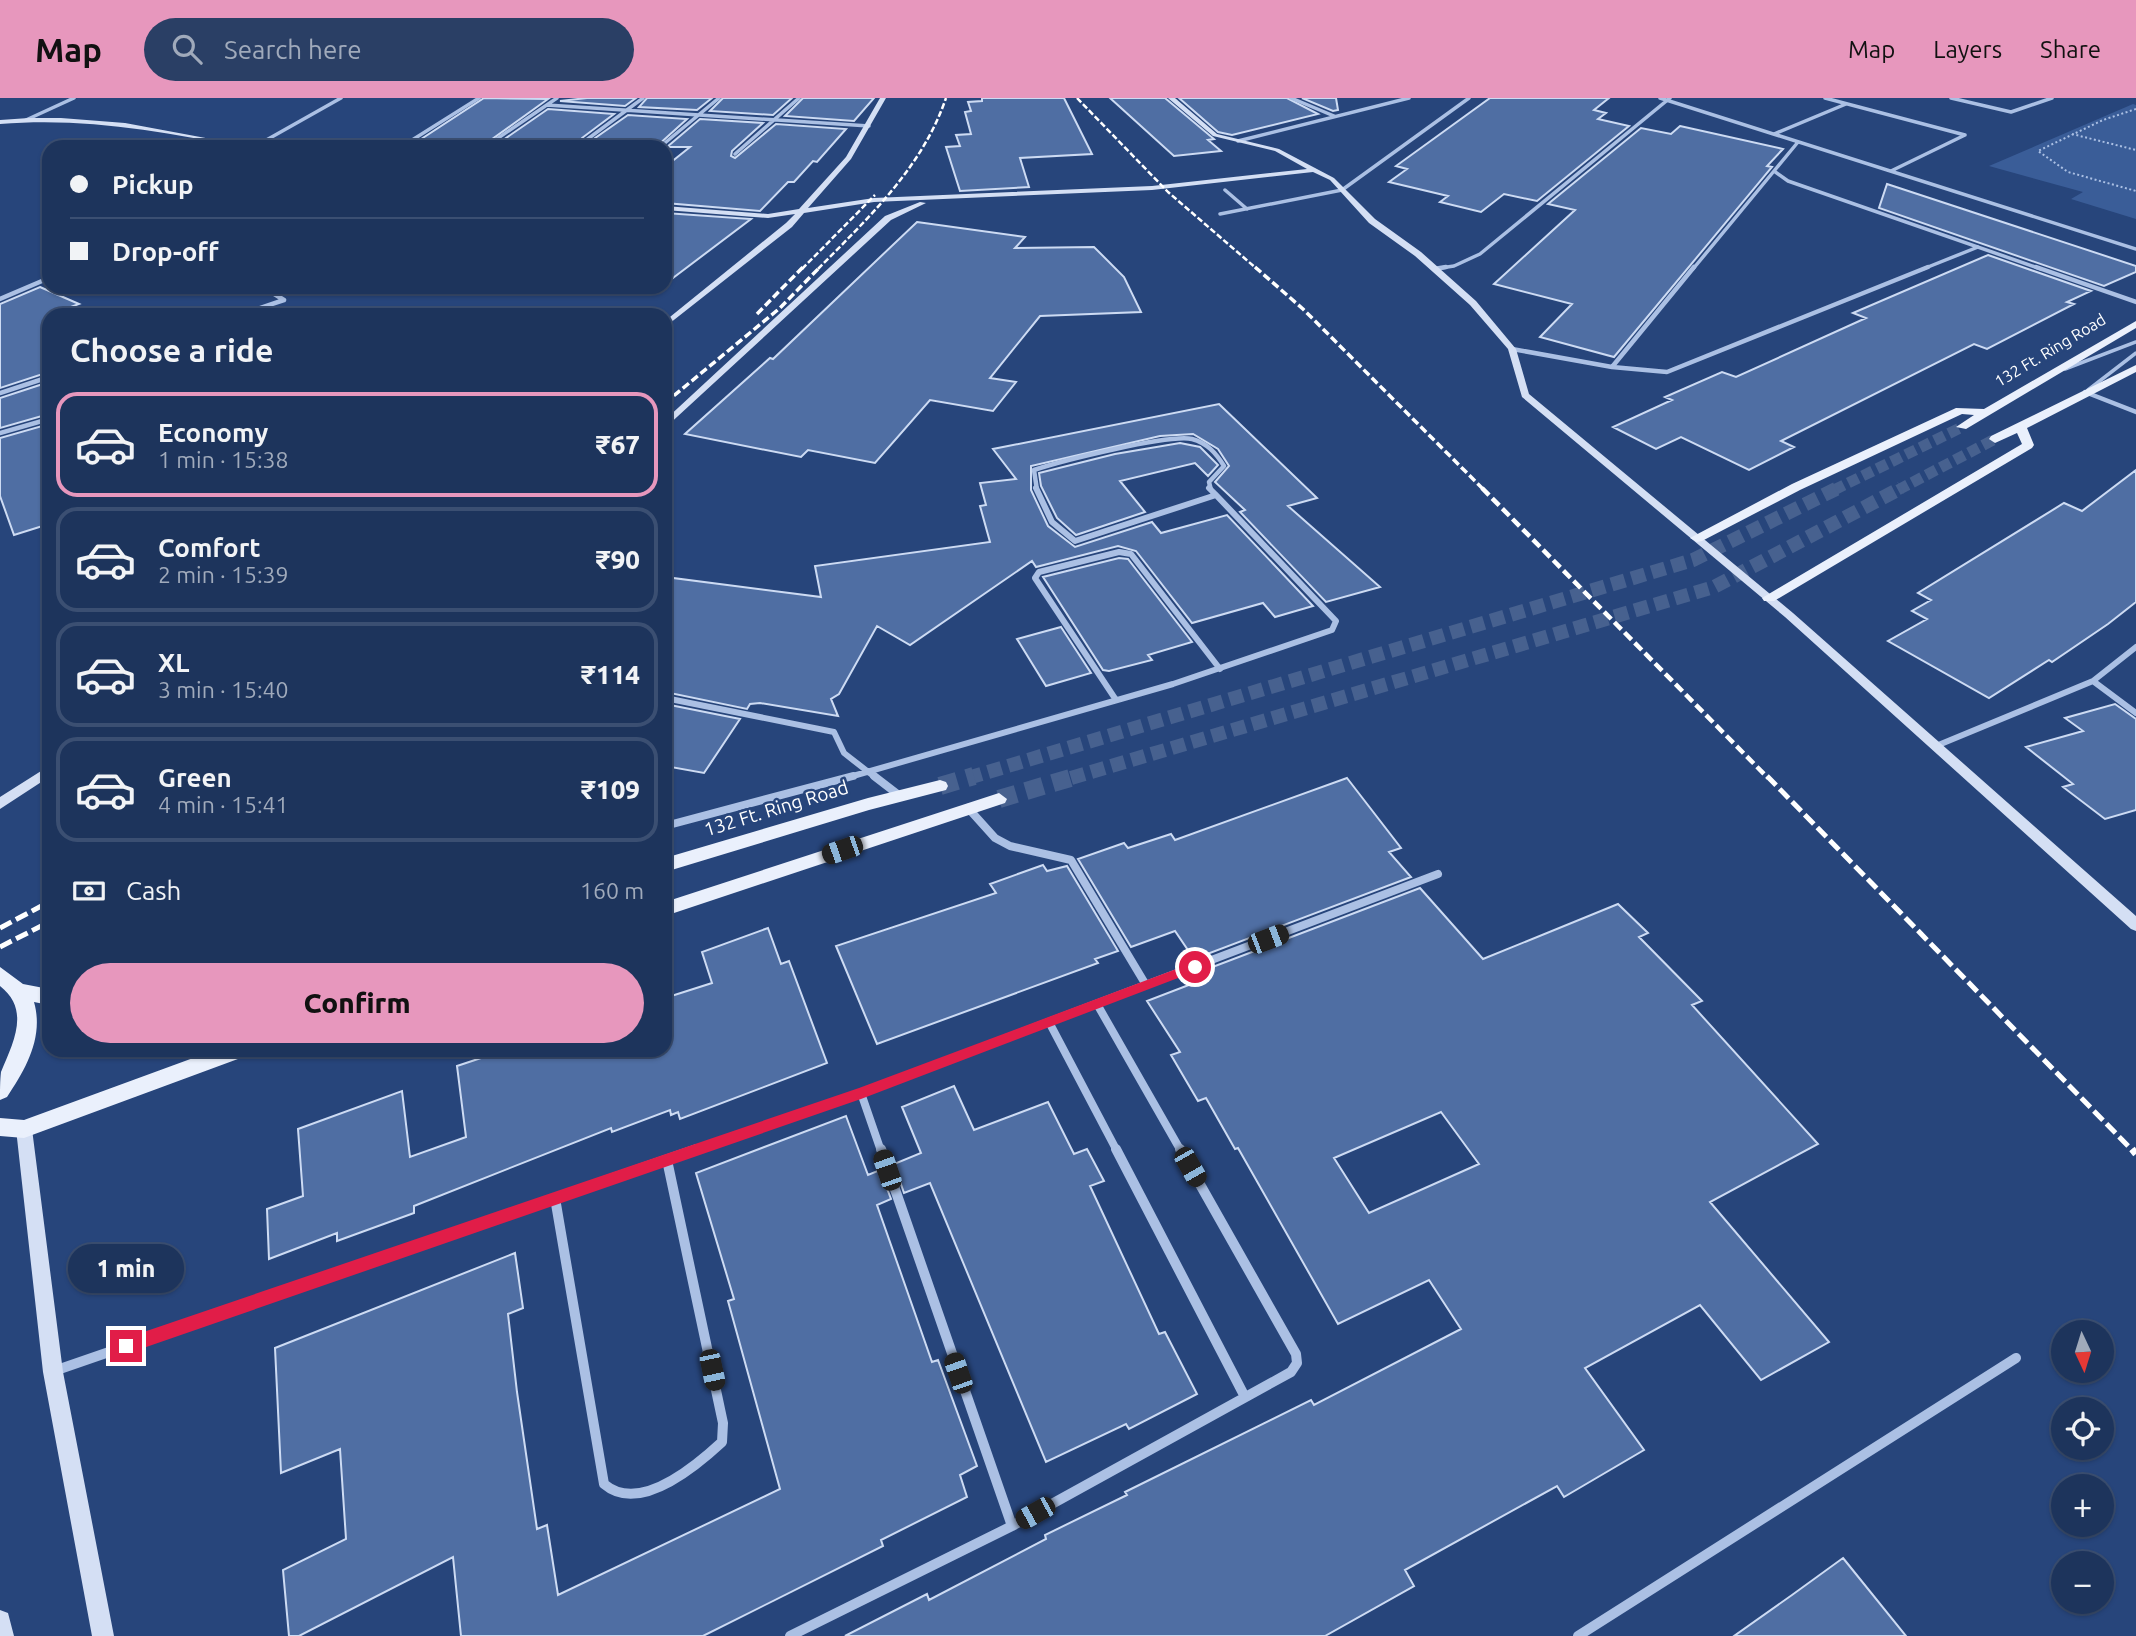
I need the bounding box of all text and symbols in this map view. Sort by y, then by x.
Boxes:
search box [144,18,634,81]
icon: search [168,30,206,68]
text: Map [35,31,102,68]
text: Search here [224,35,362,64]
text: Map [1848,36,1895,63]
text: Layers [1933,36,2002,63]
text: Share [2040,36,2101,63]
text: Pickup [112,170,194,199]
text: Drop-off [112,237,219,266]
street label: 132 Ft. Ring Road [1991,310,2109,390]
text: Choose a ride [70,332,273,368]
icon: car [74,413,137,476]
text: Economy [158,418,268,447]
text: ₹67 [596,430,640,459]
text: 1 min · 15:38 [158,447,289,472]
icon: car [74,528,137,591]
text: Comfort [158,533,261,562]
text: ₹90 [596,545,640,574]
text: 2 min · 15:39 [158,562,289,587]
icon: car [74,643,137,706]
text: XL [158,648,189,677]
text: ₹114 [581,660,640,689]
text: 3 min · 15:40 [158,677,289,702]
icon: car [74,758,137,821]
text: Green [158,763,232,792]
text: ₹109 [581,775,640,804]
street label: 132 Ft. Ring Road [701,776,851,840]
text: 4 min · 15:41 [158,792,289,817]
car [819,833,866,867]
icon: cash [70,872,108,910]
text: Cash [126,876,181,905]
text: 160 m [580,878,644,903]
car [1245,922,1292,956]
route start [1179,951,1211,983]
button: Confirm [70,963,644,1043]
car [1171,1144,1210,1190]
car [871,1147,904,1193]
callout: 1 min [68,1244,184,1294]
text: 1 min [97,1256,155,1281]
north arrow [2051,1320,2114,1382]
map controls [2051,1320,2114,1614]
route end [110,1330,142,1362]
car [698,1347,727,1393]
car [942,1350,975,1396]
button: locate [2051,1397,2114,1460]
button: + [2051,1474,2114,1537]
car [1012,1494,1059,1532]
button: − [2051,1551,2114,1614]

